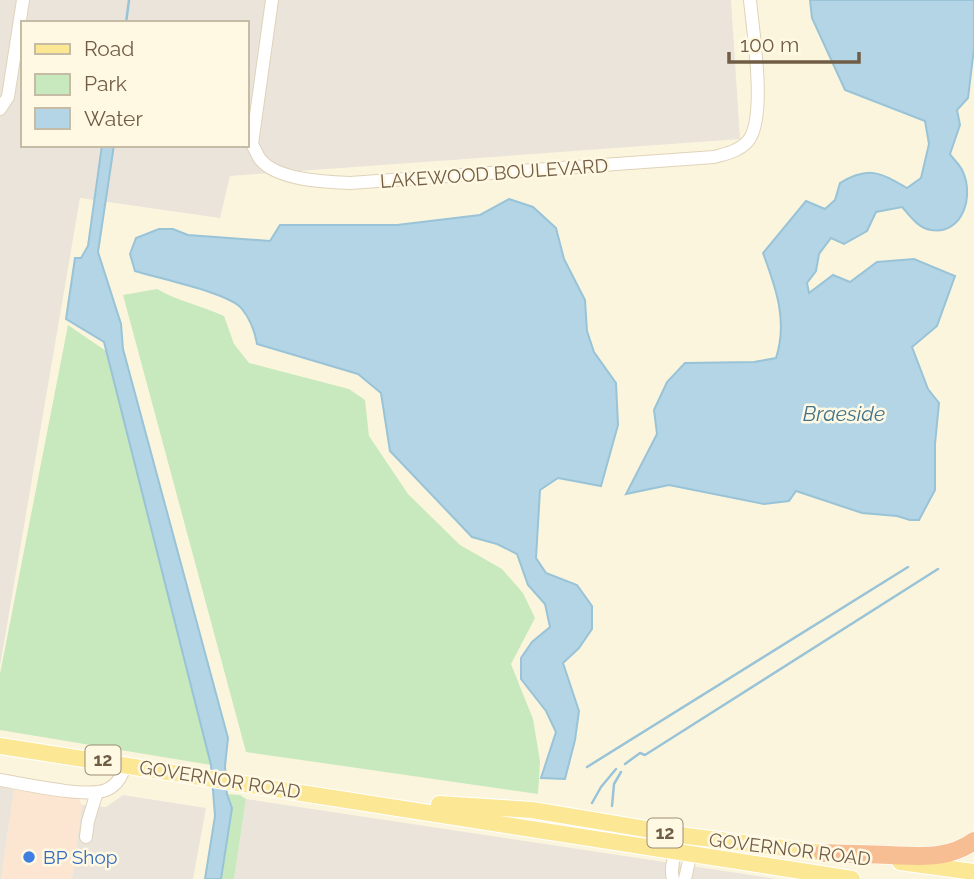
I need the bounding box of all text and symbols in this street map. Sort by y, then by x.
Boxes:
legend [21,21,248,147]
scale bar [729,21,858,65]
text: 100 m [740,32,799,57]
text: Road [84,36,134,61]
text: Park [84,71,127,96]
text: Water [84,106,143,131]
street label: LAKEWOOD BOULEVARD [379,154,609,192]
water label: Braeside [803,401,885,426]
road number: 12 [86,746,120,774]
street label: GOVERNOR ROAD [138,755,302,803]
road number: 12 [648,818,682,848]
street label: GOVERNOR ROAD [708,828,872,870]
place label: BP Shop [43,846,117,868]
marker: BP Shop [21,849,37,865]

